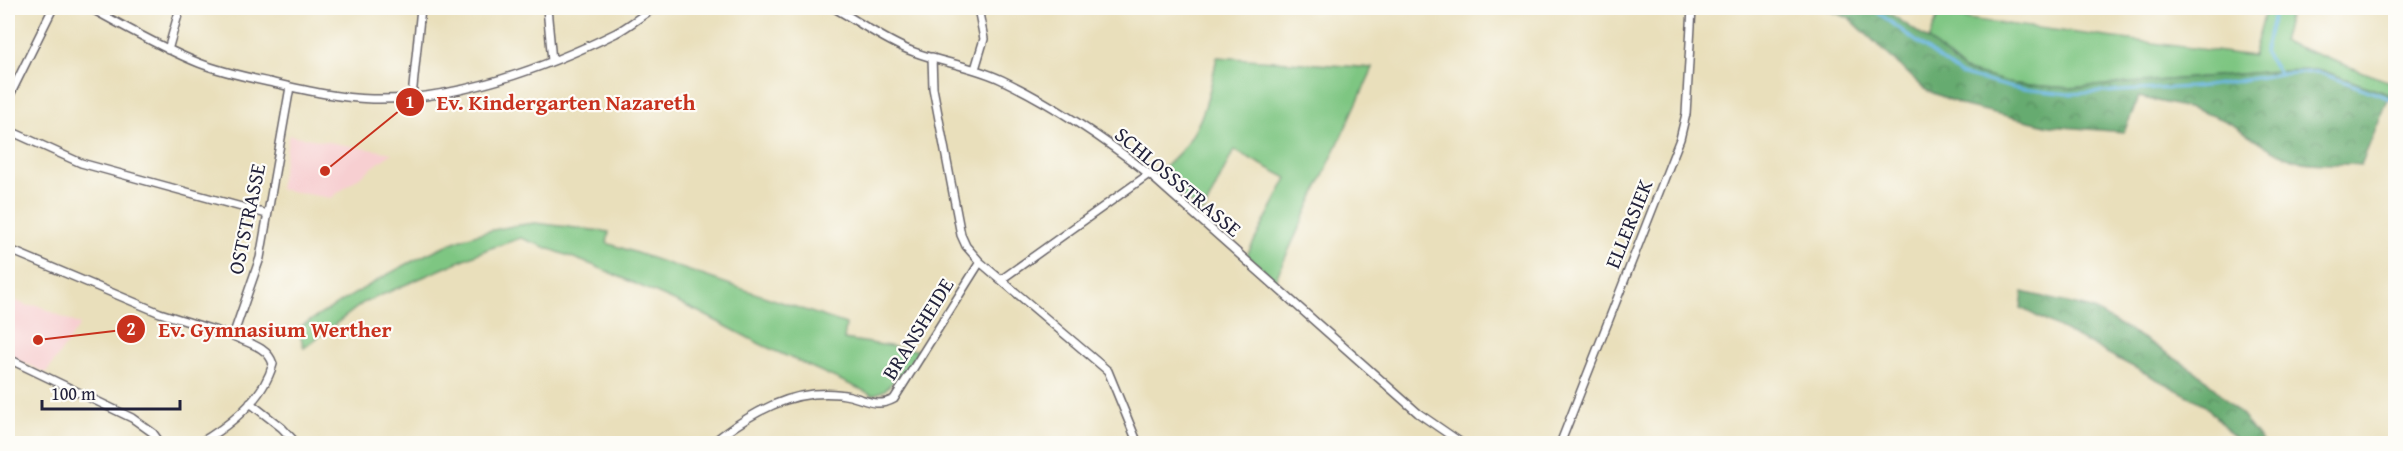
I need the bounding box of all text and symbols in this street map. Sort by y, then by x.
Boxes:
callout: Ev. Kindergarten Nazareth [395,82,708,122]
text: Ev. Kindergarten Nazareth [437,86,695,118]
text: 1 [405,88,415,115]
street label: SCHLOSSSTRASSE [1108,119,1249,244]
street label: OSTSTRASSE [220,160,273,277]
street label: ELLERSIEK [1597,174,1661,273]
street label: BRANSHEIDE [874,271,961,386]
callout: Ev. Gymnasium Werther [116,309,404,349]
text: Ev. Gymnasium Werther [158,313,392,345]
text: 2 [126,315,136,342]
scale bar [42,373,180,411]
text: 100 m [51,380,96,407]

